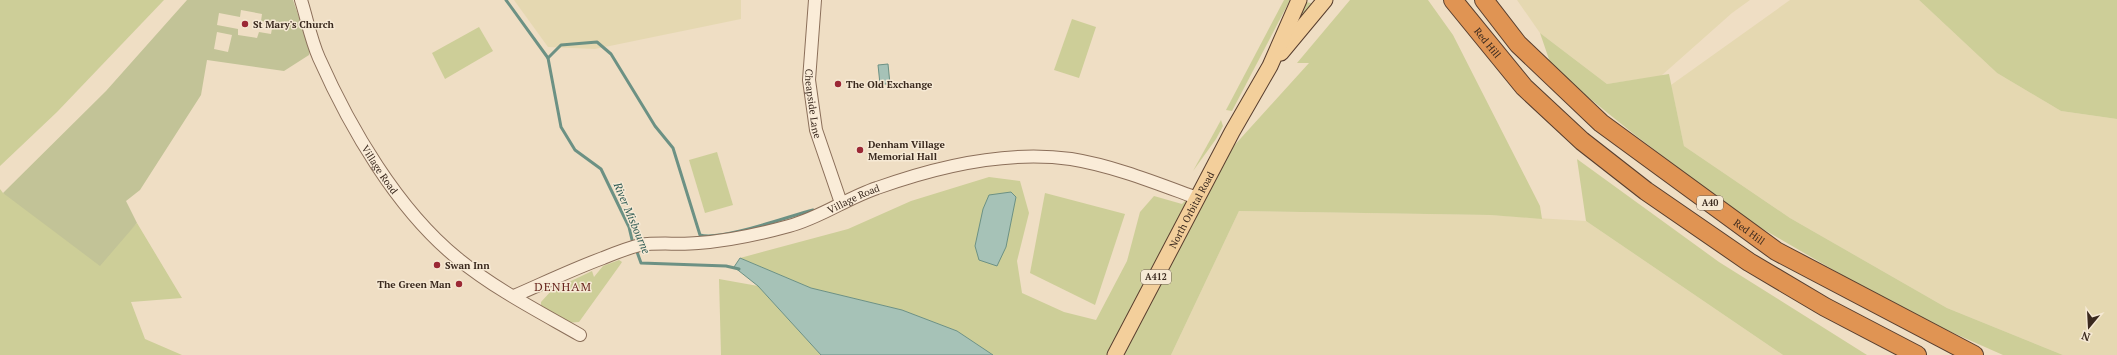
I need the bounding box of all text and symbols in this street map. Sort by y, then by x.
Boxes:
place label: St Mary's Church [253,18,335,31]
marker: St Mary's Church [240,19,250,29]
street label: Red Hill [1472,25,1504,60]
street label: Cheapside Lane [802,68,825,140]
place label: The Old Exchange [846,78,933,91]
marker: The Old Exchange [833,79,843,89]
place label: Denham Village Memorial Hall [868,138,945,163]
street label: Village Road [359,143,401,197]
marker: Denham Village Memorial Hall [855,145,865,155]
street label: North Orbital Road [1166,169,1217,250]
water label: River Misbourne [610,179,653,256]
street label: Village Road [825,181,882,216]
road number: A40 [1697,196,1723,210]
street label: Red Hill [1731,216,1768,247]
place label: Swan Inn [445,259,490,272]
marker: Swan Inn [432,260,442,270]
road number: A412 [1141,270,1171,284]
place label: The Green Man [377,278,452,291]
marker: The Green Man [454,279,464,289]
district label: DENHAM [534,279,592,294]
north arrow [2069,307,2109,347]
text: N [2079,328,2092,344]

